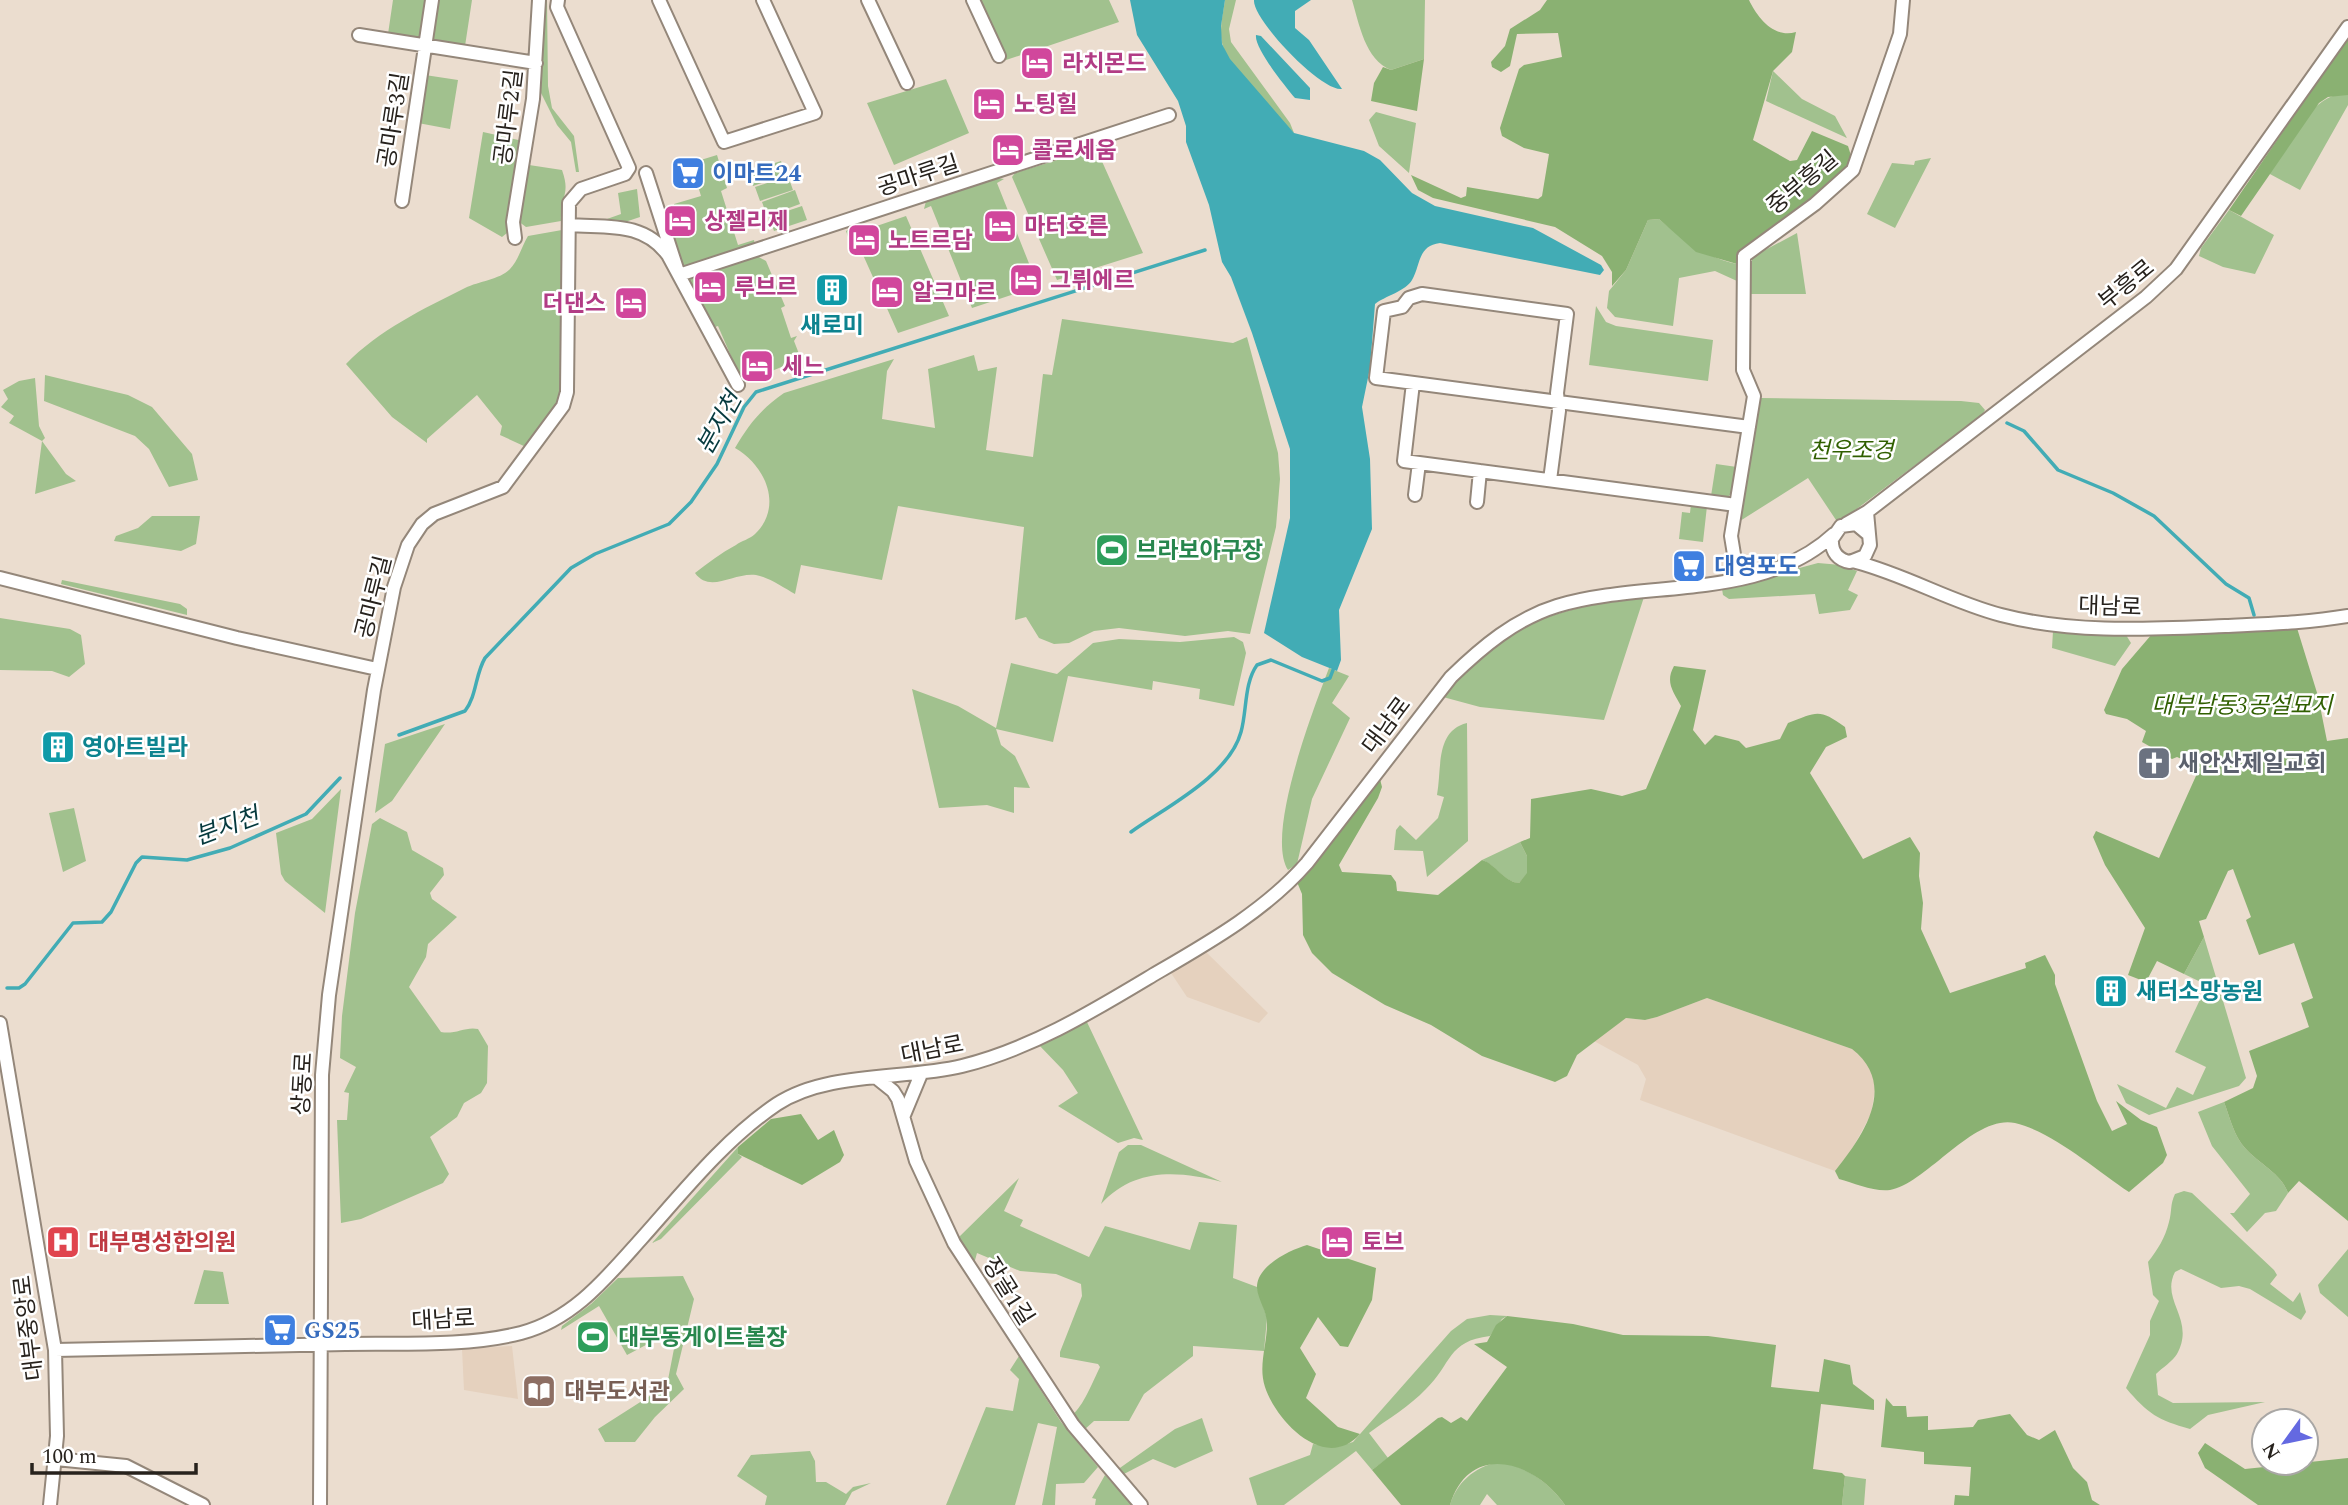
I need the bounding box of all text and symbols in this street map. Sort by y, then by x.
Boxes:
hotel icon: 라치몬드 [1018,44,1056,82]
place label: 라치몬드 [1062,47,1147,82]
street label: 공마루2길 [486,67,533,167]
street label: 공마루3길 [370,70,419,170]
hotel icon: 노팅힐 [970,85,1008,123]
place label: 노팅힐 [1014,88,1077,123]
hotel icon: 콜로세움 [989,131,1027,169]
place label: 콜로세움 [1032,134,1117,169]
street label: 중부흥길 [1759,143,1847,224]
street label: 공마루길 [873,147,964,206]
supermarket icon: 이마트24 [669,154,707,192]
place label: 이마트24 [712,157,801,192]
hotel icon: 상젤리제 [661,202,699,240]
place label: 상젤리제 [704,205,789,240]
hotel icon: 마터호른 [981,207,1019,245]
place label: 마터호른 [1024,210,1109,245]
hotel icon: 노트르담 [845,221,883,259]
place label: 노트르담 [888,224,973,259]
street label: 부흥로 [2091,252,2163,319]
hotel icon: 그뤼에르 [1007,261,1045,299]
place label: 그뤼에르 [1050,264,1135,299]
hotel icon: 루브르 [691,268,729,306]
place label: 루브르 [734,271,797,306]
building icon: 새로미 [813,271,851,309]
hotel icon: 알크마르 [868,273,906,311]
place label: 알크마르 [912,276,997,311]
hotel icon: 더댄스 [612,284,650,322]
place label: 더댄스 [543,287,606,322]
place label: 새로미 [800,309,864,344]
hotel icon: 세느 [738,347,776,385]
place label: 세느 [782,350,824,385]
water label: 분지천 [688,383,753,461]
park label: 천우조경 [1809,434,1896,469]
sports icon: 브라보야구장 [1093,531,1131,569]
place label: 브라보야구장 [1136,534,1263,569]
supermarket icon: 대영포도 [1670,547,1708,585]
place label: 대영포도 [1714,550,1799,585]
street label: 공마루길 [347,552,402,643]
street label: 대남로 [2078,589,2142,626]
park label: 대부남동3공설묘지 [2152,689,2334,724]
street label: 대남로 [1354,690,1420,762]
building icon: 영아트빌라 [39,728,77,766]
place label: 영아트빌라 [82,731,188,766]
church icon: 새안산제일교회 [2135,744,2173,782]
place label: 새안산제일교회 [2178,747,2326,782]
water label: 분지천 [190,798,267,855]
building icon: 새터소망농원 [2092,972,2130,1010]
place label: 새터소망농원 [2136,975,2263,1010]
street label: 대남로 [898,1027,967,1074]
street label: 상동로 [284,1051,323,1117]
hospital icon: 대부명성한의원 [44,1223,82,1261]
hotel icon: 토브 [1318,1223,1356,1261]
place label: 대부명성한의원 [88,1226,236,1261]
place label: 토브 [1362,1226,1404,1261]
street label: 장골1길 [973,1251,1042,1333]
street label: 대부중앙로 [6,1273,53,1382]
street label: 대남로 [410,1301,476,1340]
supermarket icon: GS25 [261,1311,299,1349]
place label: GS25 [304,1314,360,1349]
sports icon: 대부동게이트볼장 [574,1318,612,1356]
place label: 대부동게이트볼장 [618,1321,787,1356]
library icon: 대부도서관 [520,1372,558,1410]
place label: 대부도서관 [564,1375,670,1410]
north arrow [2250,1407,2320,1477]
scale bar [32,1432,196,1476]
text: N [2256,1436,2288,1465]
text: 100 m [42,1441,97,1473]

